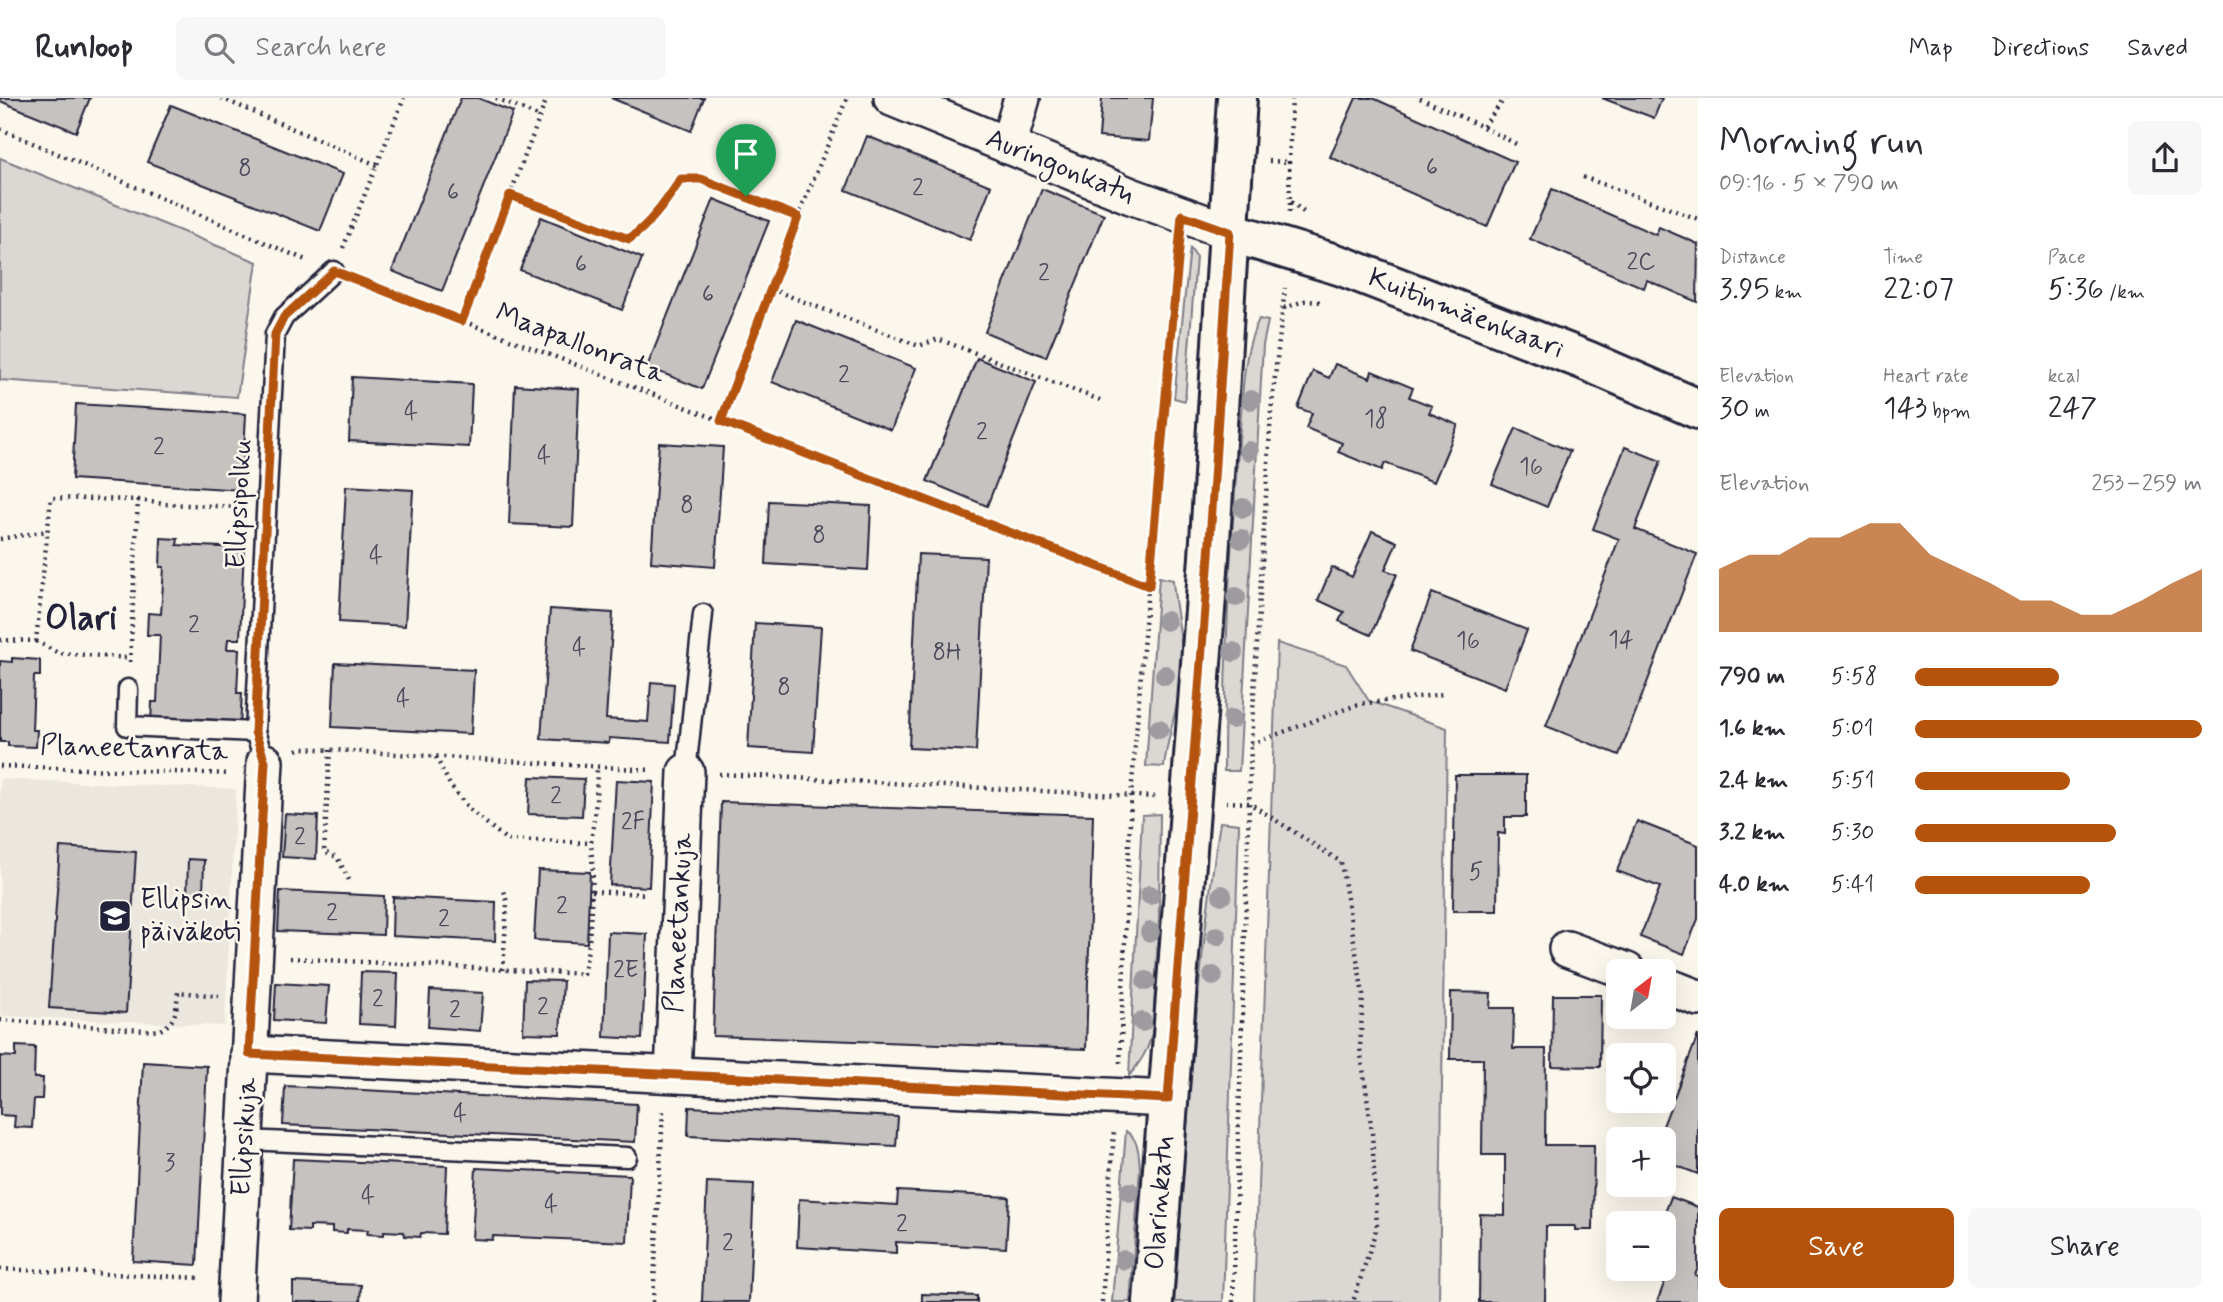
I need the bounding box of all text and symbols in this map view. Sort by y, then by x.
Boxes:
search box [176,17,666,80]
text: Runloop [35,26,134,70]
icon: search [200,29,238,67]
text: Search here [256,31,386,65]
text: Map [1909,33,1953,64]
text: Directions [1991,33,2089,64]
text: Saved [2127,33,2188,64]
text: Morning run [1719,118,1924,167]
street label: Auringonkatu [979,120,1140,215]
button: share [2128,121,2202,195]
pin [716,124,776,196]
icon: arrive [727,135,765,173]
house number: 6 [1426,152,1438,183]
house number: 8 [238,153,252,184]
text: 09:16 · 5 × 790 m [1719,169,1899,199]
house number: 2 [912,173,924,204]
house number: 6 [447,177,459,208]
text: Distance [1719,245,1786,270]
text: Time [1883,245,1923,270]
text: Pace [2048,245,2085,270]
house number: 2C [1627,247,1655,278]
house number: 6 [575,249,587,280]
house number: 2 [1038,258,1050,289]
street label: Kuitinmäenkaari [1363,260,1569,368]
text: 3.95 [1719,270,1770,309]
text: 22:07 [1883,270,1954,309]
text: 5:36 [2048,270,2104,309]
house number: 6 [702,279,714,310]
text: km [1770,280,1802,305]
text: /km [2104,280,2145,305]
street label: Maapallonrata [490,295,670,393]
house number: 2 [838,360,850,391]
text: Elevation [1719,364,1794,389]
text: Heart rate [1883,364,1969,389]
text: kcal [2048,364,2080,389]
text: 30 [1719,389,1750,428]
text: 143 [1883,389,1927,428]
text: 247 [2048,389,2097,428]
house number: 4 [404,397,418,428]
text: m [1750,399,1770,424]
text: bpm [1927,399,1971,424]
house number: 18 [1364,404,1388,435]
house number: 2 [976,417,988,448]
house number: 2 [153,432,165,463]
street label: Ellipsipolku [218,438,262,570]
house number: 4 [537,441,551,472]
house number: 16 [1519,452,1543,483]
text: Elevation [1719,469,1810,499]
text: 253–259 m [2091,469,2202,499]
house number: 8 [680,490,694,521]
house number: 8 [812,520,826,551]
house number: 4 [369,541,383,572]
district label: Olari [45,596,117,642]
house number: 2 [188,610,200,641]
house number: 14 [1608,625,1634,656]
house number: 16 [1456,626,1480,657]
house number: 4 [572,633,586,664]
house number: 8H [932,637,962,668]
text: 790 m [1719,662,1785,692]
text: 5:58 [1831,662,1877,692]
house number: 8 [777,672,791,703]
house number: 4 [396,684,410,715]
text: 1.6 km [1719,714,1786,744]
text: 5:01 [1831,714,1874,744]
street label: Planeetanrata [39,727,229,771]
text: 2.4 km [1719,766,1788,796]
text: 5:51 [1831,766,1875,796]
house number: 2 [550,781,562,812]
house number: 2F [621,807,645,838]
text: 3.2 km [1719,818,1785,848]
text: 5:30 [1831,818,1875,848]
house number: 2 [294,822,306,853]
street label: Planeetankuja [656,832,702,1014]
house number: 5 [1469,857,1483,888]
text: 4.0 km [1719,870,1790,900]
text: 5:41 [1831,870,1874,900]
place label: Ellipsin päiväkoti [140,882,241,951]
house number: 2 [556,891,568,922]
school or university icon: Ellipsin päiväkoti [96,897,134,935]
house number: 2 [326,898,338,929]
house number: 2 [438,904,450,935]
house number: 2E [613,955,639,986]
north arrow [1606,959,1676,1029]
map controls [1606,959,1676,1281]
house number: 2 [372,984,384,1015]
house number: 2 [537,992,549,1023]
house number: 2 [449,995,461,1026]
button: locate [1606,1043,1676,1113]
street label: Ellipsikuja [223,1076,267,1197]
house number: 4 [453,1099,467,1130]
button: + [1606,1127,1676,1197]
street label: Olarinkatu [1137,1135,1183,1271]
house number: 3 [165,1148,176,1179]
house number: 4 [361,1181,375,1212]
house number: 4 [544,1190,558,1221]
button: Save [1719,1208,1954,1288]
button: Share [1968,1208,2202,1288]
house number: 2 [896,1209,908,1240]
button: − [1606,1211,1676,1281]
house number: 2 [722,1228,734,1259]

